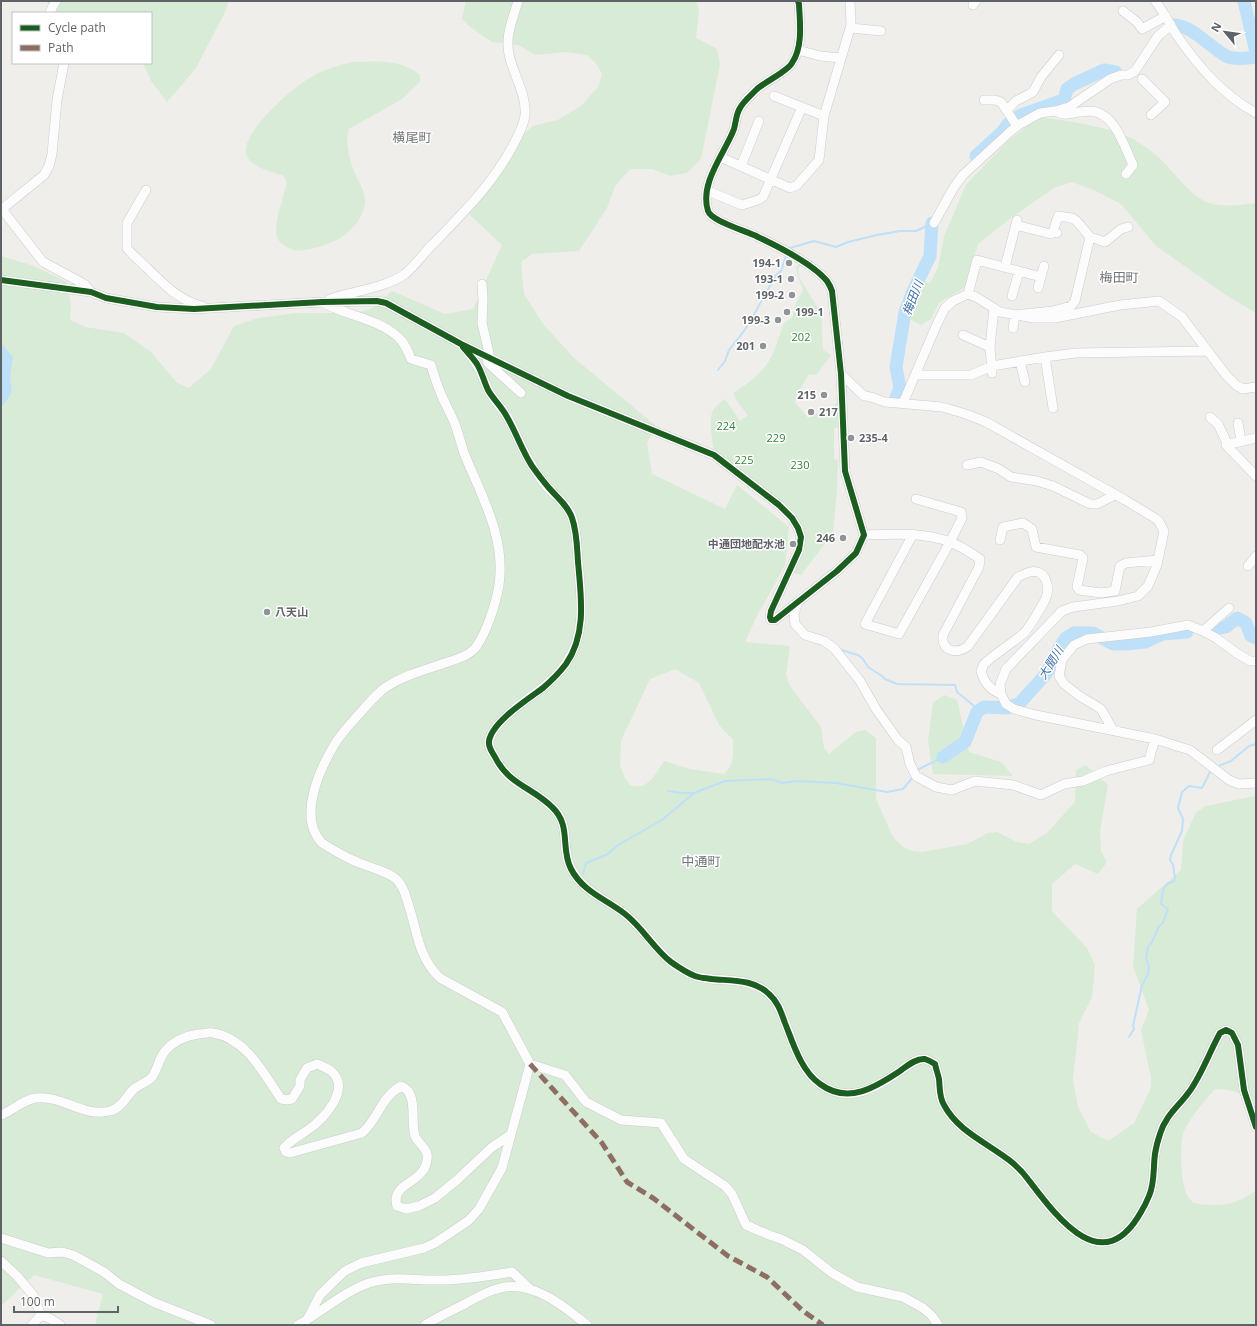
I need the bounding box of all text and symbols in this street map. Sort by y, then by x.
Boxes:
legend [12,12,152,64]
north arrow [1205,12,1245,52]
text: Cycle path [48,19,106,36]
text: N [1207,19,1225,34]
text: Path [48,39,74,56]
district label: 横尾町 [392,128,432,146]
place label: 194-1 [752,255,781,270]
marker: 194-1 [784,258,794,268]
district label: 梅田町 [1099,268,1139,286]
place label: 193-1 [754,271,783,286]
marker: 193-1 [786,274,796,284]
water label: 梅田川 [898,276,928,318]
place label: 199-2 [755,287,784,302]
marker: 199-2 [787,290,797,300]
place label: 199-1 [795,304,824,319]
marker: 199-1 [782,307,792,317]
place label: 199-3 [741,312,770,327]
marker: 199-3 [773,315,783,325]
park label: 202 [792,329,810,344]
place label: 201 [736,338,755,353]
marker: 201 [758,341,768,351]
place label: 215 [797,387,816,402]
marker: 215 [819,390,829,400]
place label: 217 [819,404,838,419]
marker: 217 [806,407,816,417]
park label: 224 [717,418,736,433]
park label: 229 [767,430,785,445]
place label: 235-4 [859,430,888,445]
marker: 235-4 [846,433,856,443]
park label: 225 [735,452,753,467]
park label: 230 [791,457,809,472]
place label: 246 [816,530,835,545]
marker: 246 [838,533,848,543]
place label: 中通団地配水池 [708,536,785,551]
marker: 中通団地配水池 [788,539,798,549]
place label: 八天山 [275,604,308,619]
marker: 八天山 [262,607,272,617]
water label: 大聞川 [1034,641,1068,683]
district label: 中通町 [681,852,721,870]
scale bar [14,1288,118,1314]
text: 100 m [20,1293,55,1310]

